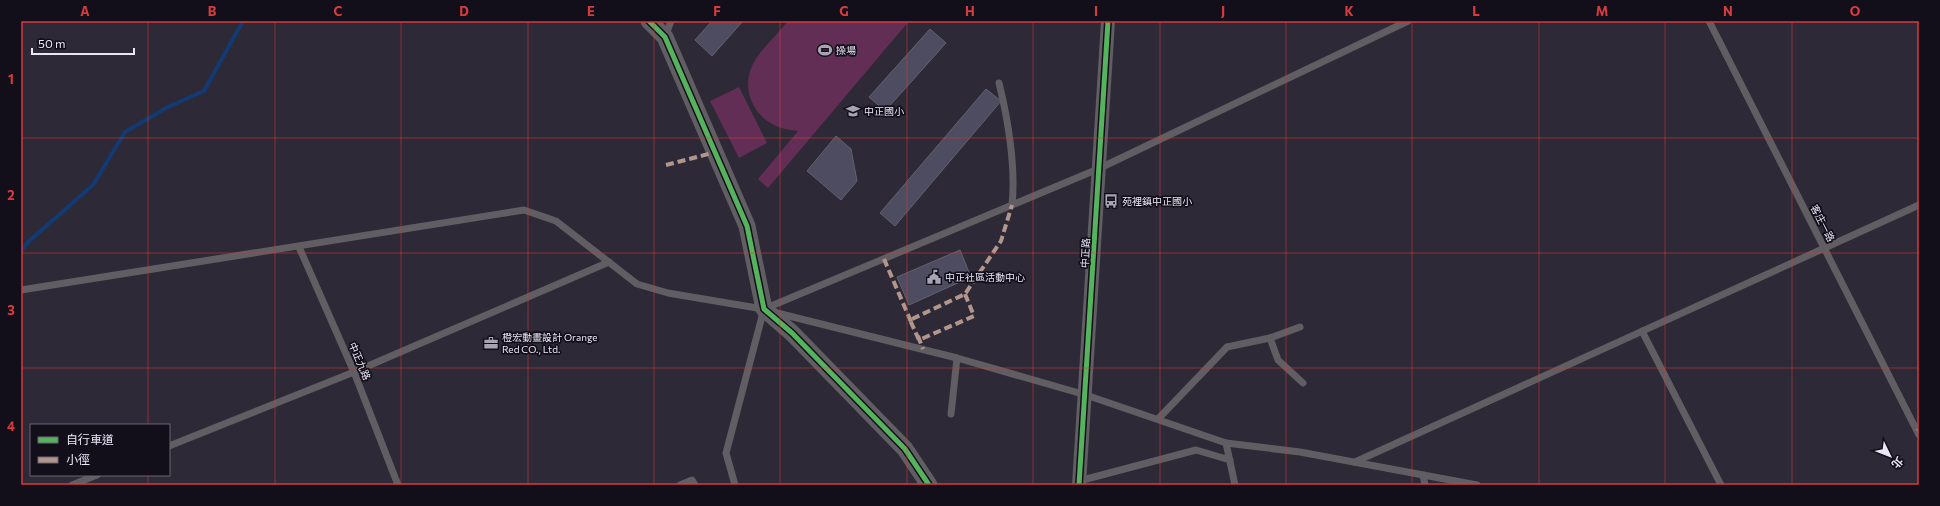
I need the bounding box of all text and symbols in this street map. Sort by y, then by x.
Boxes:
text: A [80,3,90,19]
text: B [208,3,217,19]
text: C [334,3,343,19]
text: D [459,3,469,19]
text: E [587,3,595,19]
text: F [713,3,721,19]
text: G [839,3,849,19]
text: H [965,3,975,19]
text: I [1094,3,1098,19]
text: J [1221,3,1225,19]
text: K [1344,3,1354,19]
text: L [1472,3,1480,19]
text: M [1596,3,1608,19]
text: N [1723,3,1733,19]
text: O [1850,3,1861,19]
scale bar [32,30,134,56]
text: 50 m [38,36,66,50]
sports icon: 操場 [817,42,833,58]
place label: 操場 [836,44,856,56]
text: 1 [8,71,14,87]
school or university icon: 中正國小 [845,103,861,119]
place label: 中正國小 [864,105,904,117]
text: 2 [7,187,15,203]
bus stop icon: 苑裡鎮中正國小 [1103,193,1119,209]
place label: 苑裡鎮中正國小 [1122,195,1192,207]
street label: 客庄一路 [1809,202,1837,244]
street label: 中正路 [1078,238,1092,268]
public building icon: 中正社區活動中心 [926,269,942,285]
place label: 中正社區活動中心 [945,271,1025,283]
text: 3 [7,302,15,318]
place label: 橙宏動畫設計 Orange Red CO., Ltd. [502,331,598,355]
office icon: 橙宏動畫設計 Orange Red CO., Ltd. [483,335,499,351]
street label: 中正九路 [347,340,373,382]
text: 4 [7,418,15,434]
legend [30,424,170,476]
text: 自行車道 [66,432,114,446]
north arrow [1870,436,1910,476]
text: 小徑 [66,452,90,466]
text: 北 [1889,455,1906,472]

